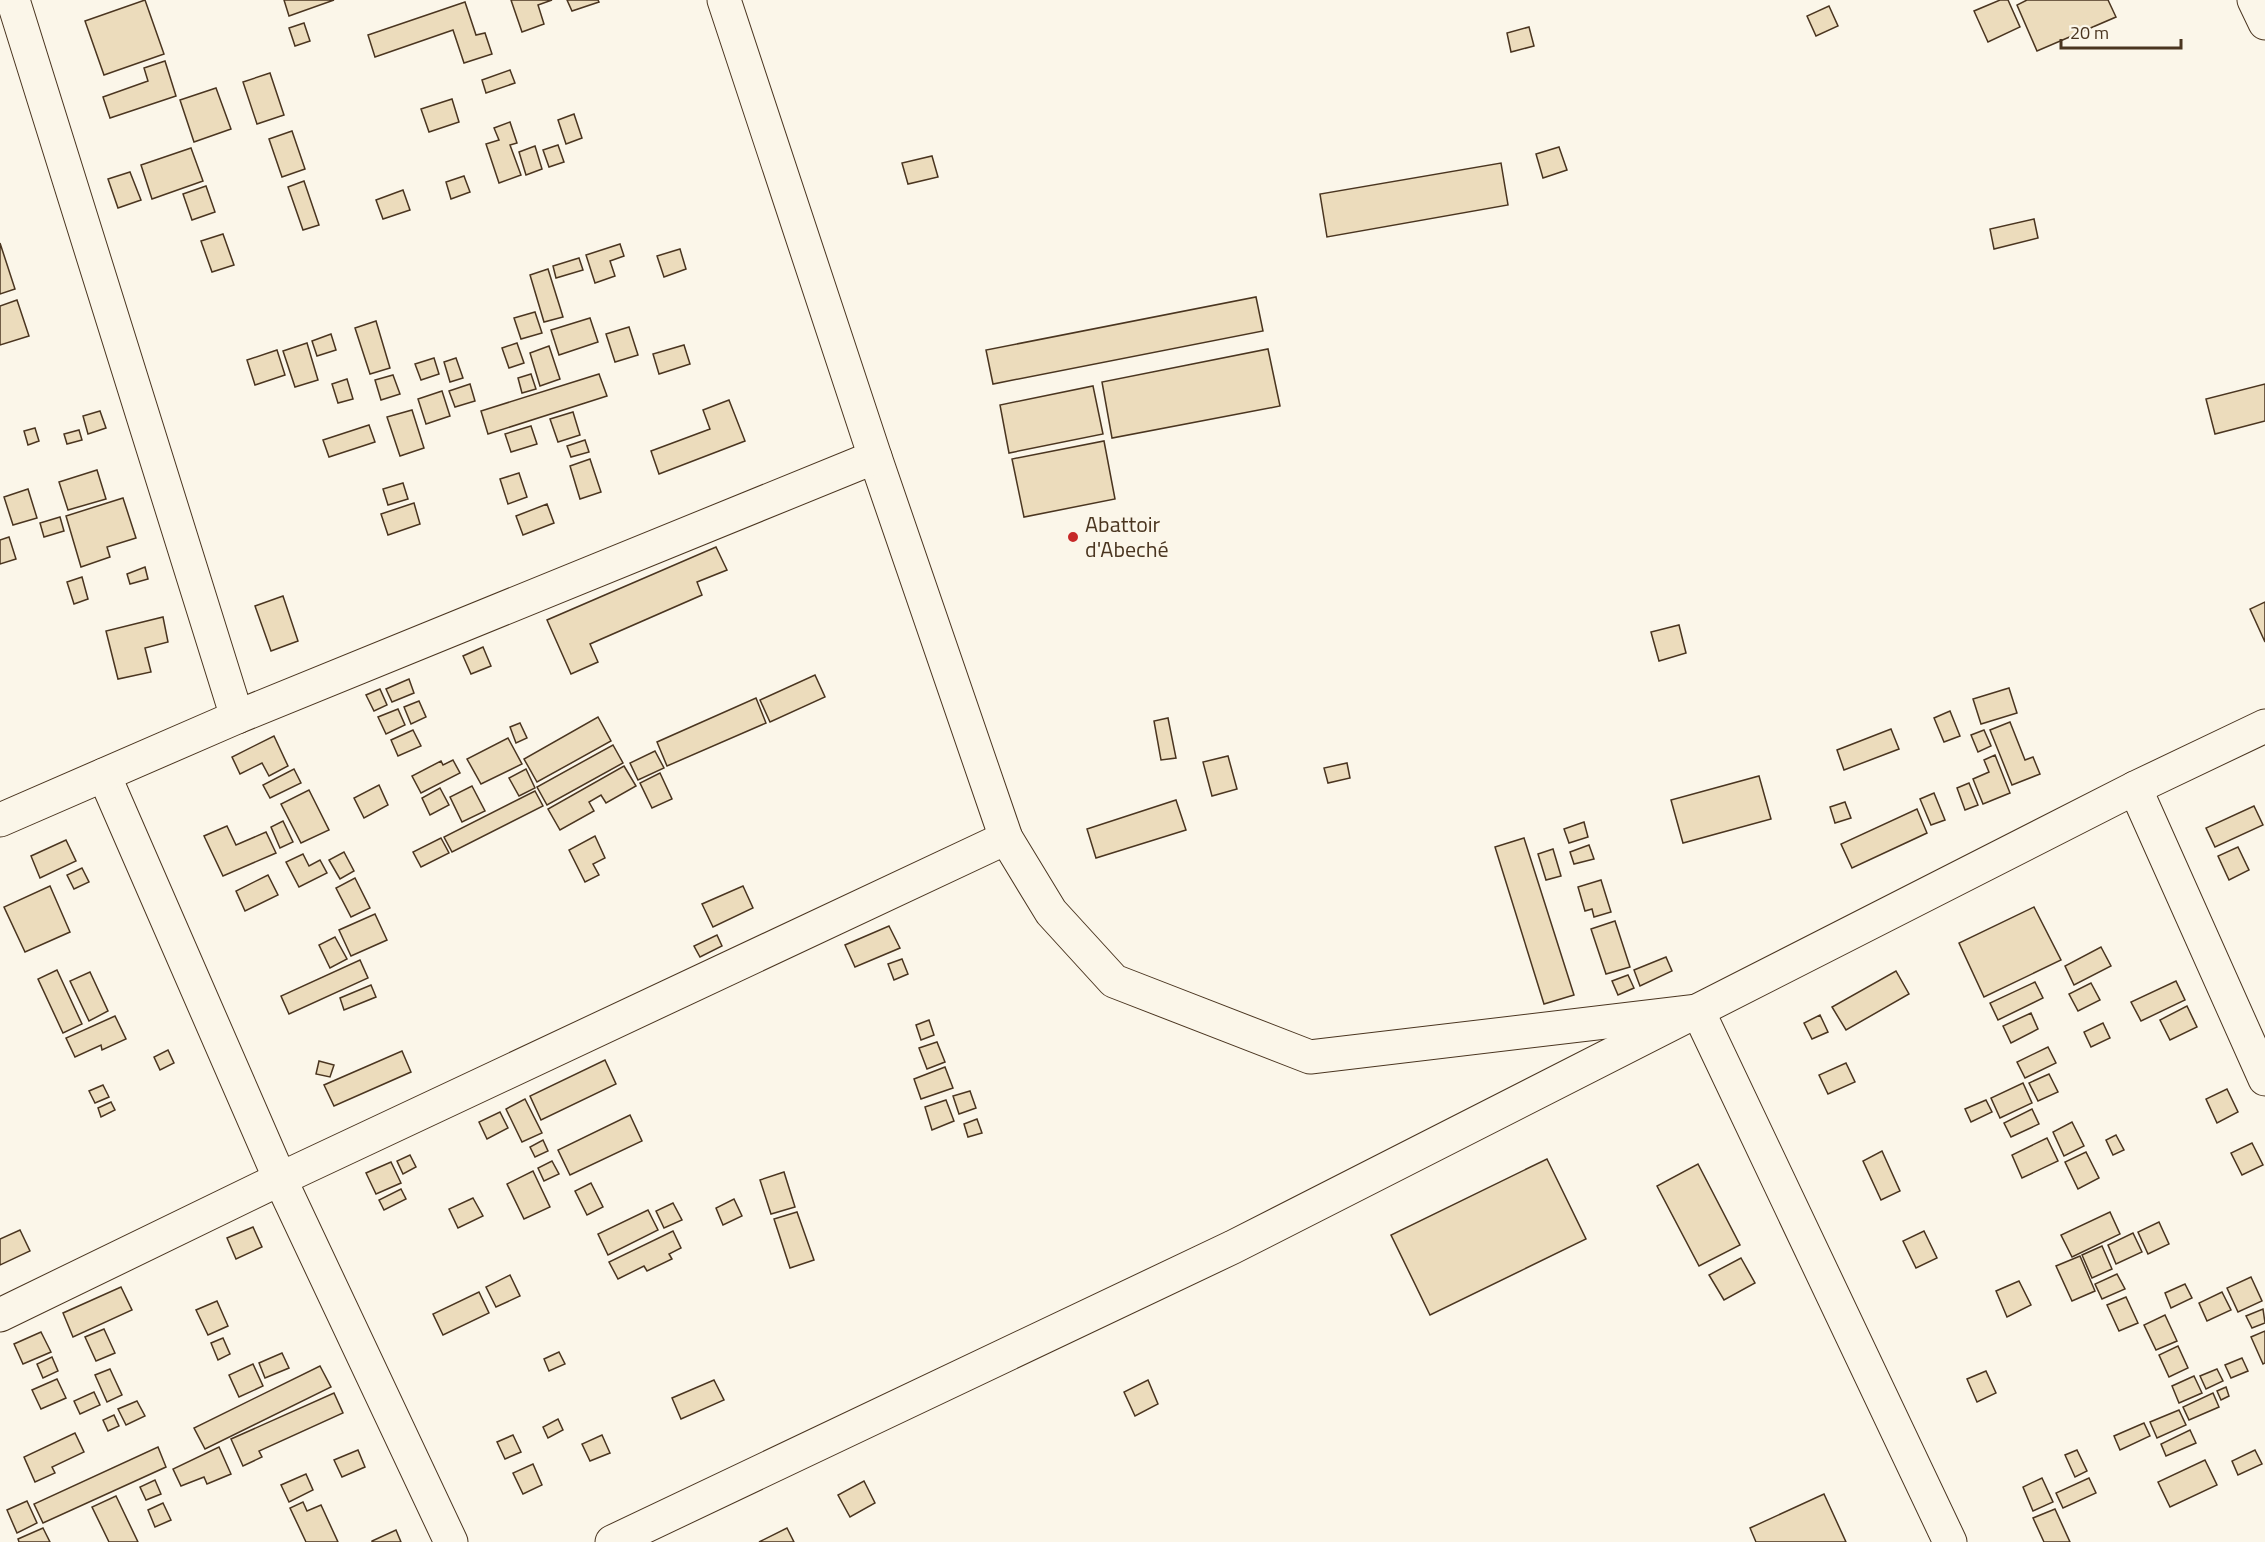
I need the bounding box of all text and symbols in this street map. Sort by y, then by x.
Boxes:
scale bar [2061,12,2181,50]
text: 20 m [2070,19,2109,46]
place label: Abattoir d'Abeché [1085,507,1169,566]
marker: Abattoir d'Abeché [1066,530,1080,544]

